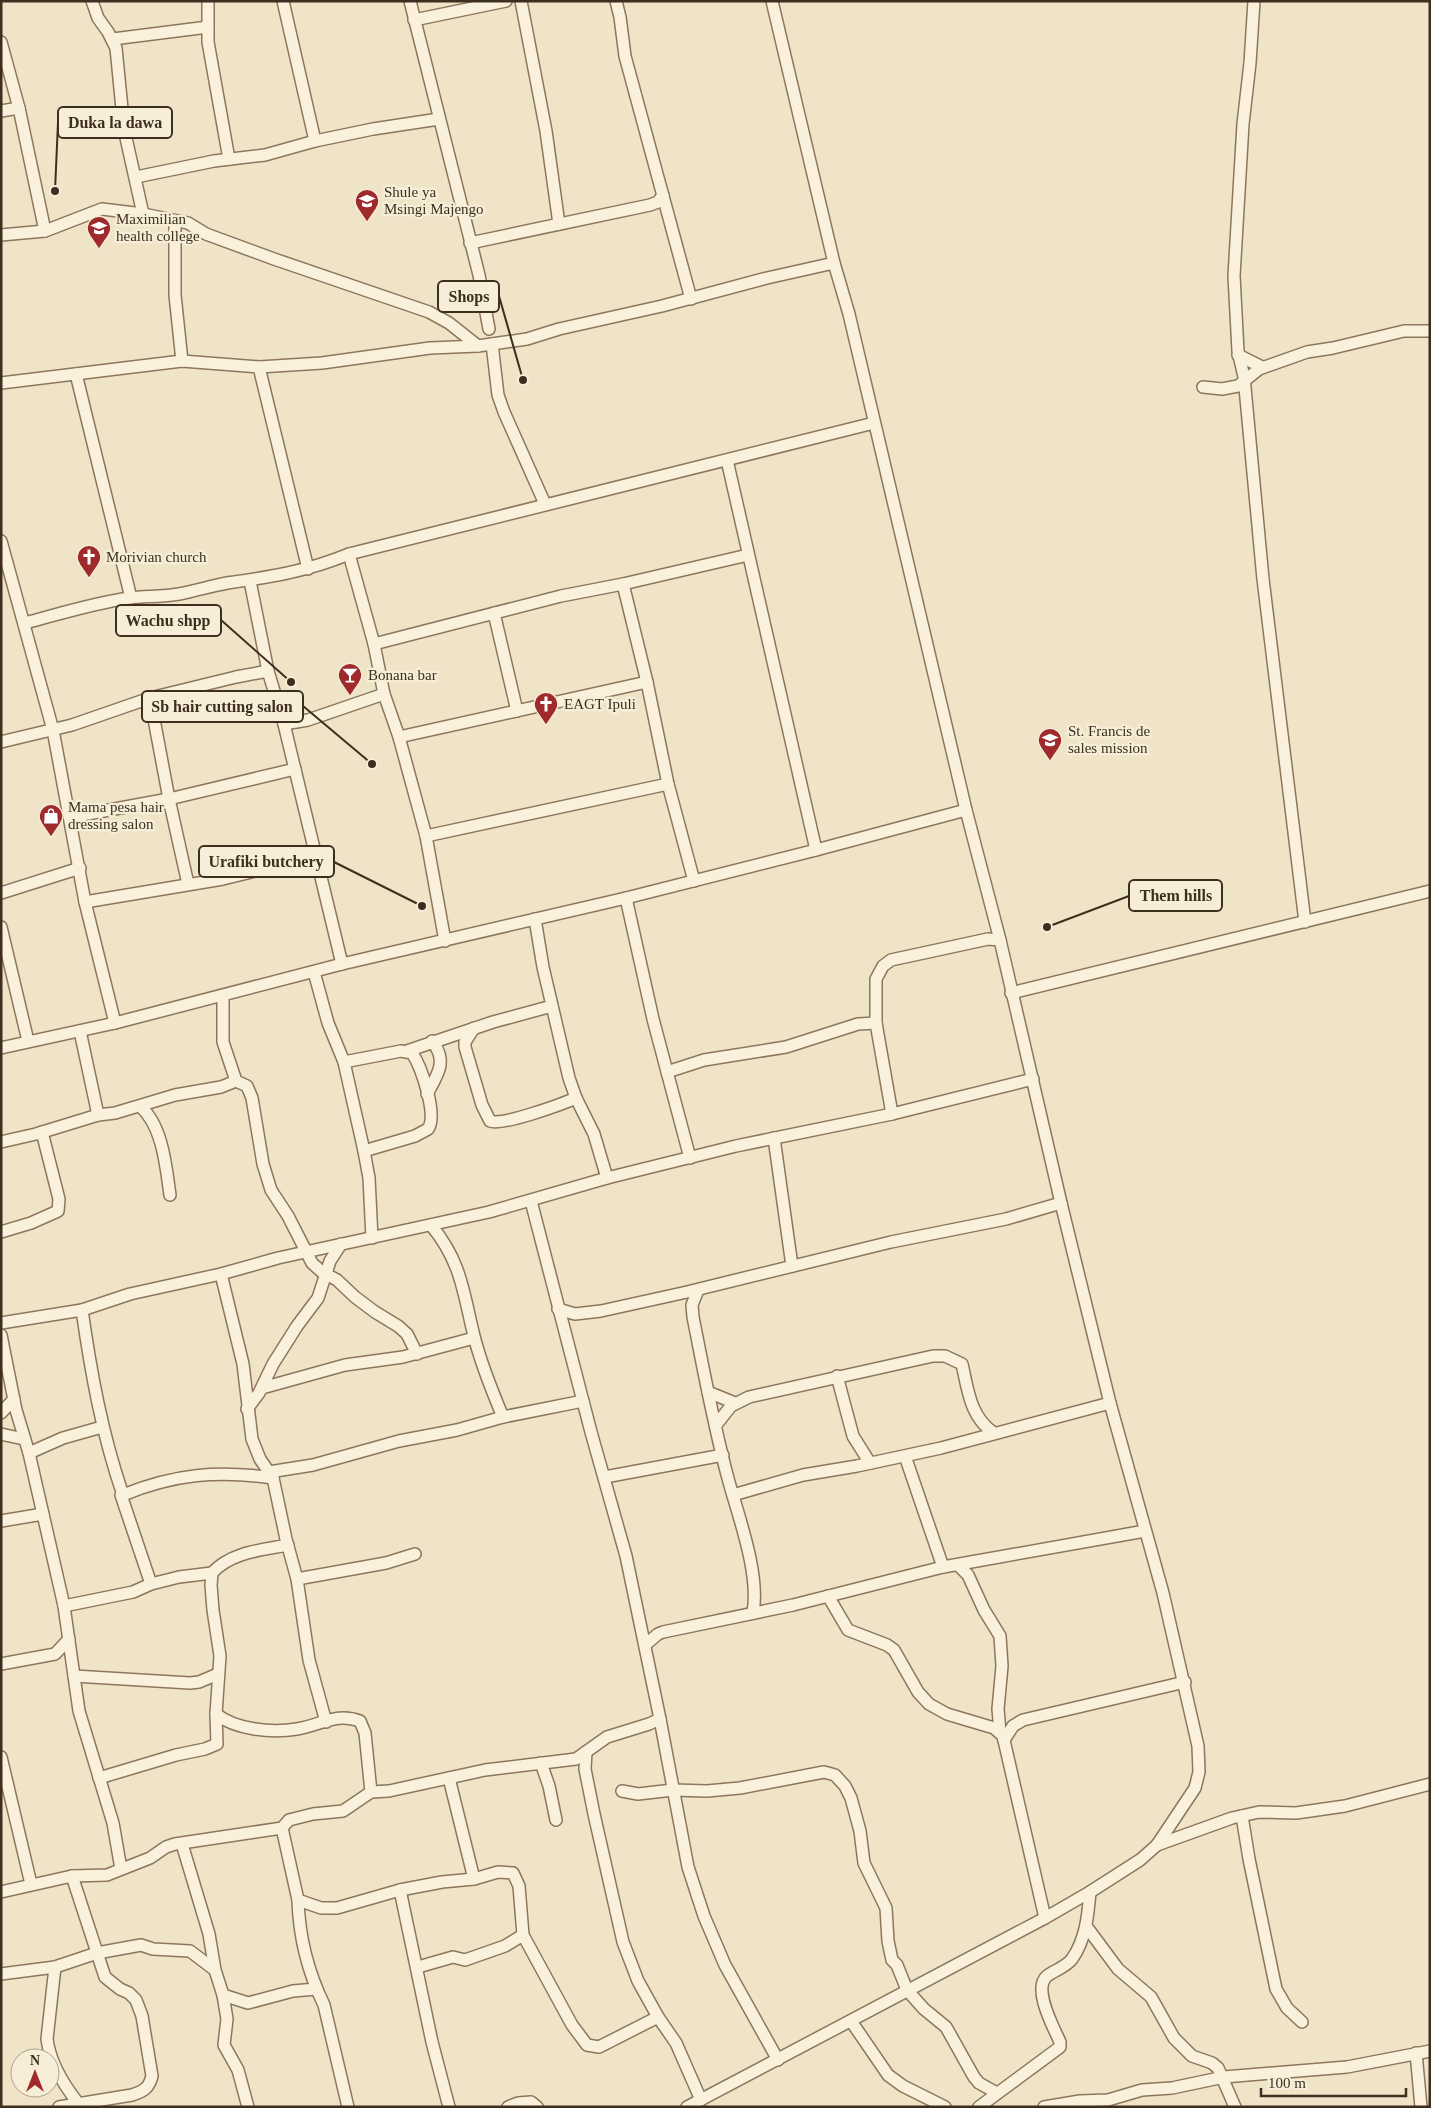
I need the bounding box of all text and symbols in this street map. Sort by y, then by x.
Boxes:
callout: Duka la dawa [58,107,172,138]
text: Duka la dawa [68,114,162,131]
place label: Shule ya Msingi Majengo [384,184,484,217]
school or university icon: Shule ya Msingi Majengo [354,188,380,222]
place label: Maximilian health college [116,211,200,244]
school or university icon: Maximilian health college [86,215,112,249]
callout: Shops [438,281,499,312]
text: Shops [449,288,489,306]
church icon: Morivian church [76,544,102,578]
place label: Morivian church [106,549,207,565]
callout: Wachu shpp [116,605,221,636]
text: Wachu shpp [126,612,211,630]
bar icon: Bonana bar [337,662,363,696]
place label: Bonana bar [368,667,437,683]
callout: Sb hair cutting salon [142,691,303,722]
church icon: EAGT Ipuli [533,691,559,725]
place label: EAGT Ipuli [564,696,636,712]
text: Sb hair cutting salon [151,698,293,716]
place label: St. Francis de sales mission [1068,723,1150,756]
school or university icon: St. Francis de sales mission [1037,727,1063,761]
place label: Mama pesa hair dressing salon [68,799,164,832]
shop icon: Mama pesa hair dressing salon [38,803,64,837]
callout: Urafiki butchery [199,846,334,877]
text: Urafiki butchery [208,853,324,871]
callout: Them hills [1129,880,1222,911]
text: Them hills [1140,887,1212,904]
north arrow [10,2048,60,2098]
text: N [30,2053,40,2068]
scale bar [1261,2066,1406,2098]
text: 100 m [1268,2075,1306,2091]

